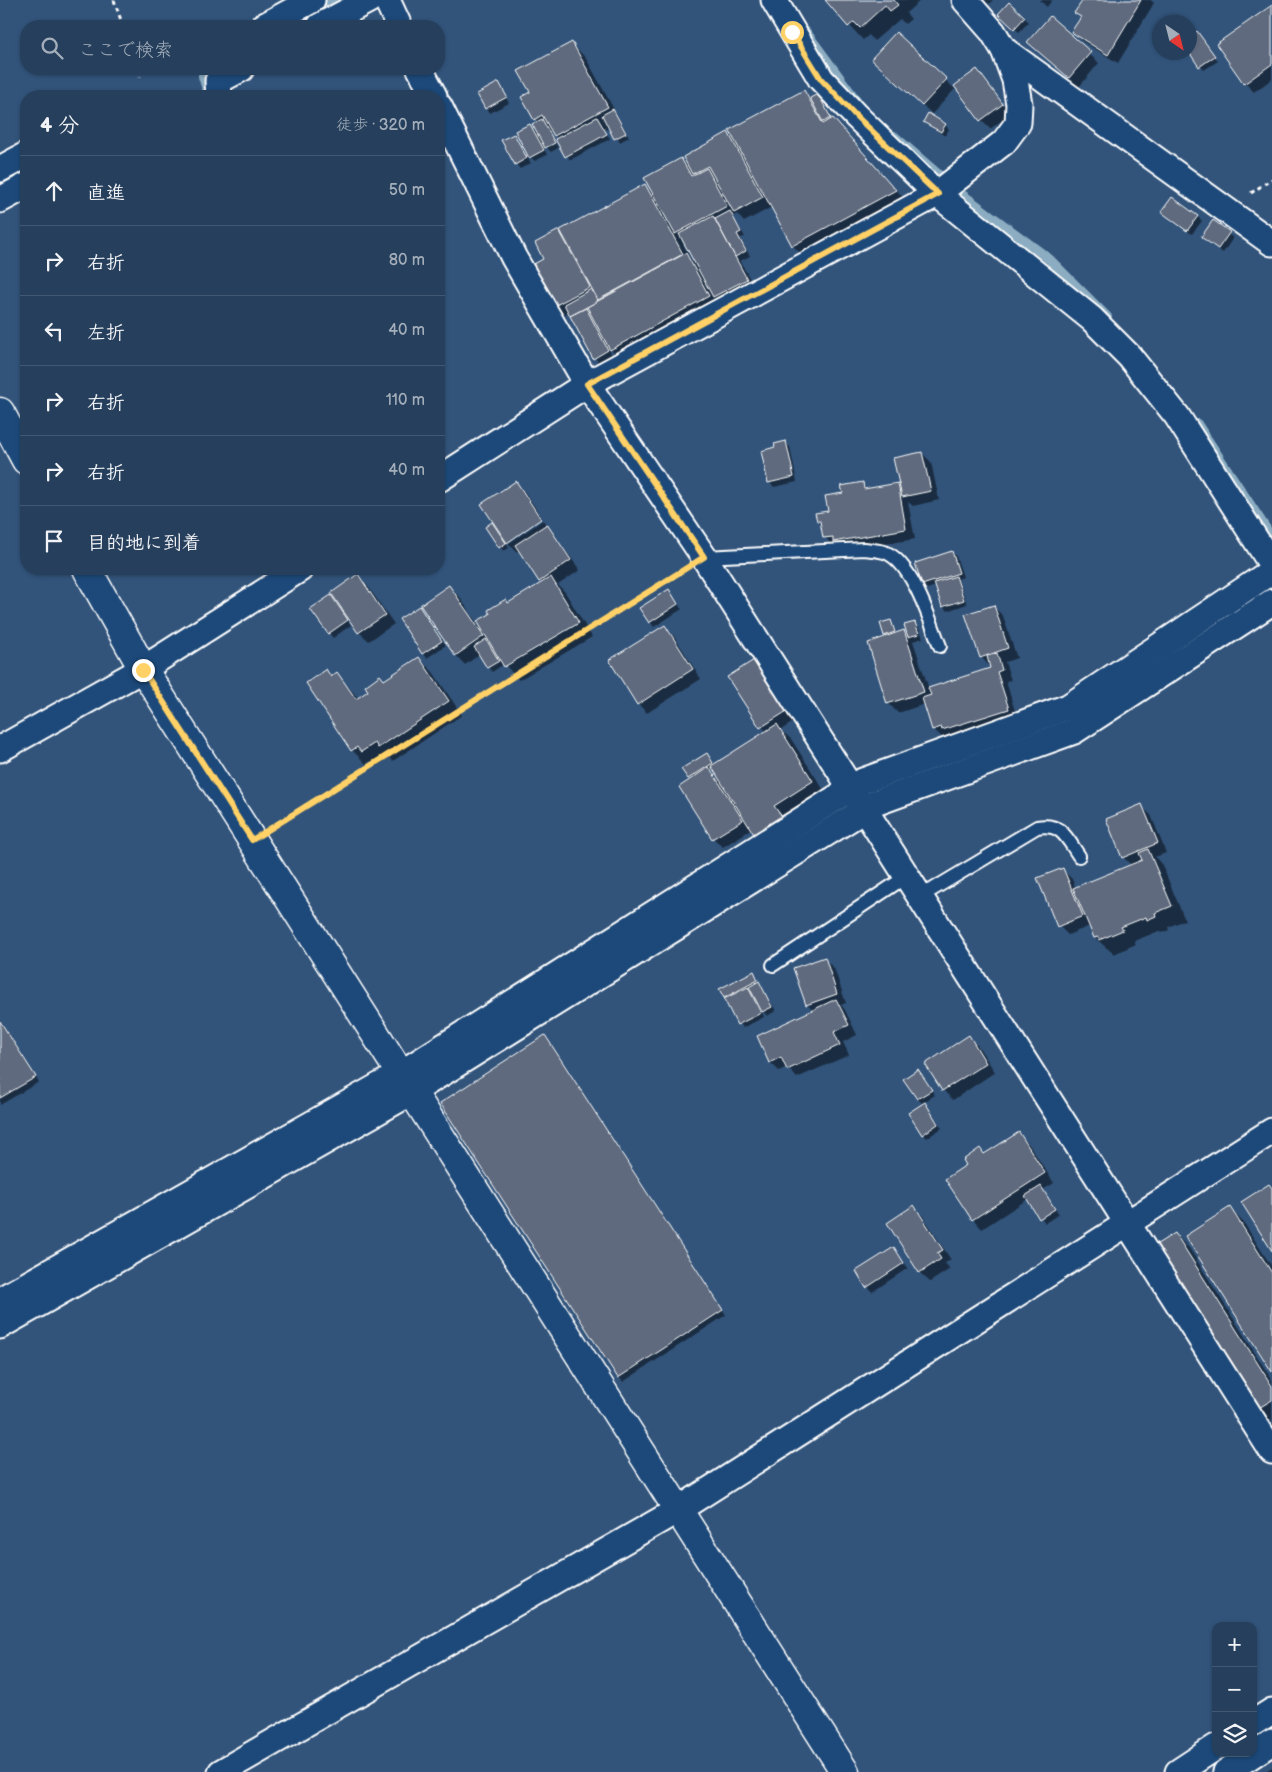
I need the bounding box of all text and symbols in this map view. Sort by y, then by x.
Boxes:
north arrow [1152,15,1197,60]
search box [20,20,445,75]
route start [781,21,804,44]
icon: search [38,34,66,62]
text: ここで検索 [78,39,173,62]
text: 4 分 [40,113,79,138]
text: 徒歩 · 320 m [336,116,425,135]
icon: ahead [40,177,68,205]
text: 50 m [389,181,425,200]
text: 直進 [87,182,125,205]
icon: right [40,247,68,275]
text: 80 m [389,251,425,270]
text: 右折 [87,252,125,275]
icon: left [40,317,68,345]
text: 40 m [388,321,425,340]
text: 左折 [87,322,125,345]
icon: right [40,387,68,415]
text: 110 m [386,391,425,410]
text: 右折 [87,392,125,415]
icon: right [40,457,68,485]
text: 40 m [388,461,425,480]
text: 右折 [87,462,125,485]
icon: arrive [40,527,68,555]
text: 目的地に到着 [87,532,201,555]
route end [132,659,155,682]
map controls [1212,1622,1257,1757]
button: + [1212,1622,1257,1667]
button: − [1212,1667,1257,1712]
button: layers [1212,1712,1257,1757]

